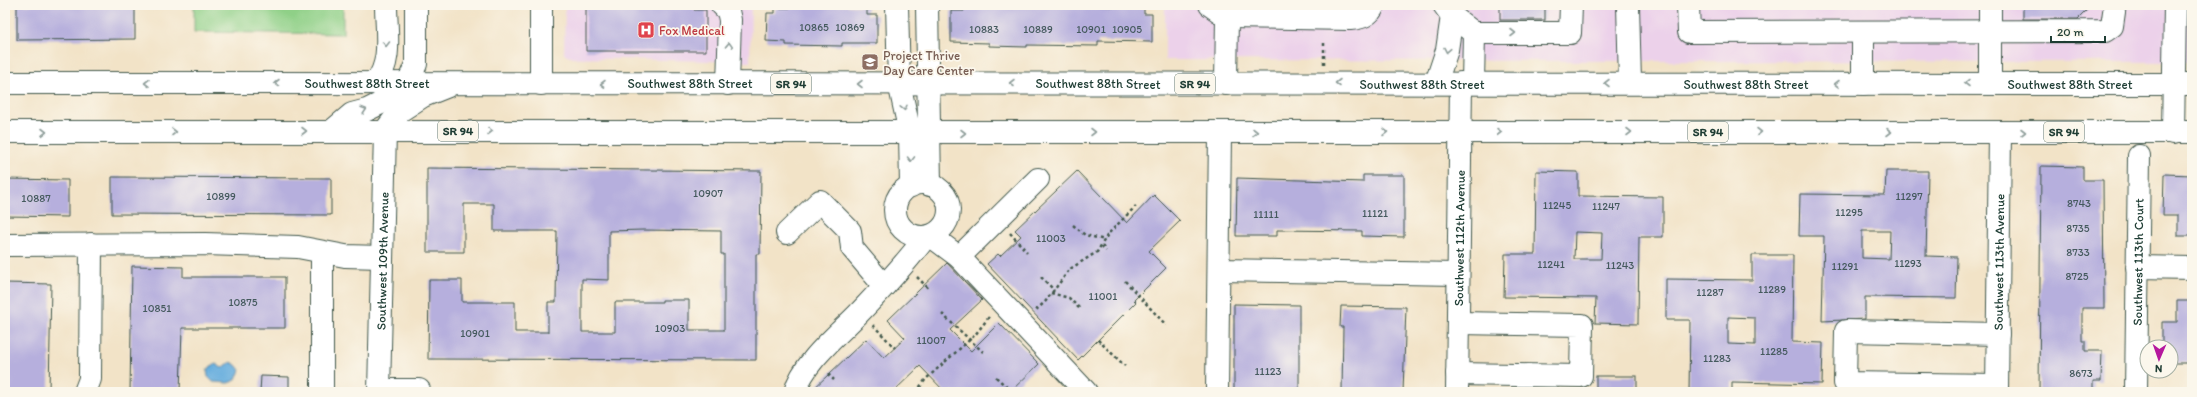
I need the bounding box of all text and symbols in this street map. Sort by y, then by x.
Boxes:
scale bar [2051,18,2105,44]
hospital icon: Fox Medical [636,20,656,40]
house number: 10865 [799,21,829,34]
house number: 10869 [835,21,865,34]
place label: Fox Medical [659,23,725,38]
house number: 10883 [969,23,999,36]
house number: 10889 [1023,23,1053,36]
house number: 10901 [1076,23,1106,36]
house number: 10905 [1112,23,1142,36]
text: 20 m [2057,25,2084,39]
one-way arrow [1510,29,1516,37]
one-way arrow [382,41,390,47]
one-way arrow [725,42,733,48]
one-way arrow [1443,47,1451,53]
place label: Project Thrive Day Care Center [883,48,974,78]
school or university icon: Project Thrive Day Care Center [860,52,880,72]
road number: SR 94 [771,74,811,94]
road number: SR 94 [1175,74,1215,94]
street label: Southwest 88th Street [304,76,430,91]
street label: Southwest 88th Street [627,76,753,91]
street label: Southwest 88th Street [1035,76,1161,91]
street label: Southwest 88th Street [1359,76,1485,91]
street label: Southwest 88th Street [1683,76,1809,91]
street label: Southwest 88th Street [2007,76,2133,91]
one-way arrow [144,79,150,87]
one-way arrow [274,79,280,87]
one-way arrow [1009,79,1015,87]
one-way arrow [1335,79,1341,87]
one-way arrow [1604,79,1610,87]
one-way arrow [1964,79,1970,87]
one-way arrow [600,80,606,88]
one-way arrow [857,80,863,88]
one-way arrow [1834,80,1840,88]
one-way arrow [900,105,908,111]
one-way arrow [360,106,367,115]
road number: SR 94 [438,121,478,141]
road number: SR 94 [1688,122,1728,142]
road number: SR 94 [2044,122,2084,142]
one-way arrow [301,127,307,135]
one-way arrow [487,127,493,135]
one-way arrow [41,128,47,136]
one-way arrow [171,128,177,136]
one-way arrow [1090,128,1096,136]
one-way arrow [1252,128,1258,136]
one-way arrow [1382,128,1388,136]
one-way arrow [1496,128,1502,136]
one-way arrow [1626,128,1632,136]
one-way arrow [1756,128,1762,136]
one-way arrow [1886,128,1892,136]
one-way arrow [2020,128,2026,136]
one-way arrow [960,129,966,137]
one-way arrow [906,156,915,162]
street label: Southwest 112th Avenue [1451,170,1467,306]
house number: 10907 [693,187,723,200]
house number: 10899 [206,190,236,203]
house number: 11297 [1895,190,1923,203]
house number: 10887 [21,192,51,205]
street label: Southwest 109th Avenue [373,192,391,330]
street label: Southwest 113th Avenue [1990,194,2007,330]
house number: 8743 [2067,197,2091,210]
street label: Southwest 113th Court [2129,198,2146,326]
house number: 11245 [1543,199,1571,212]
house number: 11247 [1592,200,1621,213]
house number: 11295 [1835,206,1863,219]
house number: 11121 [1362,207,1388,220]
house number: 11111 [1253,208,1279,221]
house number: 8735 [2066,222,2090,235]
house number: 11003 [1036,232,1066,245]
house number: 8733 [2066,246,2090,259]
house number: 11293 [1894,257,1922,270]
house number: 11241 [1537,258,1565,271]
house number: 11243 [1606,259,1634,272]
house number: 11291 [1832,260,1858,273]
house number: 8725 [2065,270,2089,283]
house number: 11289 [1758,283,1786,296]
house number: 11287 [1696,286,1724,299]
house number: 11001 [1089,290,1117,303]
house number: 10875 [228,296,258,309]
house number: 10851 [143,302,171,315]
house number: 10903 [655,322,685,335]
house number: 10901 [460,327,490,340]
house number: 11007 [916,334,946,347]
north arrow [2139,339,2179,379]
house number: 11285 [1760,345,1788,358]
house number: 11283 [1703,352,1731,365]
text: N [2155,362,2163,375]
house number: 11123 [1254,365,1282,378]
house number: 8673 [2069,367,2093,380]

